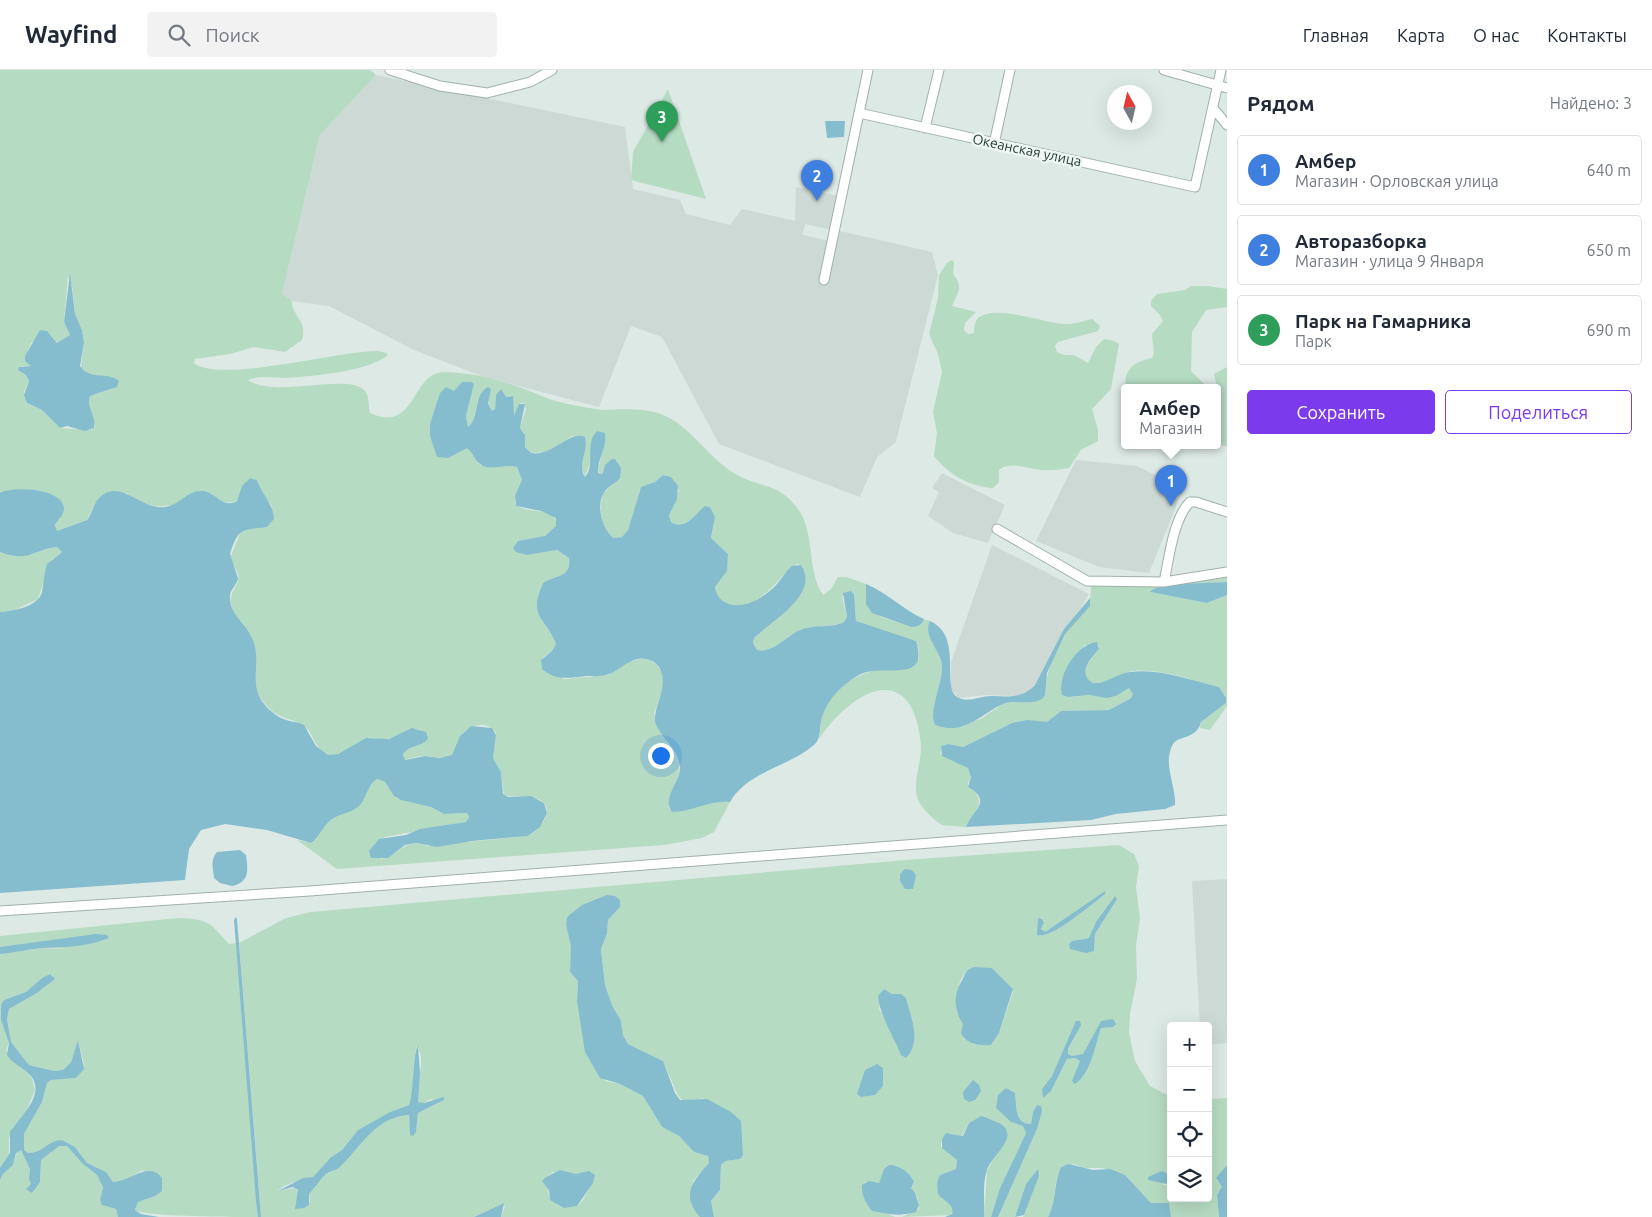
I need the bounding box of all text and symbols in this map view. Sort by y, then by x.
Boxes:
search box [147,12,497,57]
text: Wayfind [25,21,117,48]
icon: search [165,21,193,49]
text: Поиск [205,24,260,46]
text: Главная [1303,25,1369,45]
text: Карта [1397,25,1445,45]
text: О нас [1473,25,1519,45]
text: Контакты [1547,25,1627,45]
north arrow [1107,85,1152,130]
text: Рядом [1247,91,1315,115]
text: Найдено: 3 [1550,94,1632,112]
pin: 3 [646,101,678,142]
street label: Океанская улица [971,131,1083,169]
text: Амбер [1295,150,1356,172]
pin: 2 [801,160,833,201]
text: 1 [1259,161,1269,179]
text: 640 m [1586,161,1631,179]
text: Магазин · Орловская улица [1295,172,1499,190]
text: Авторазборка [1295,230,1427,252]
text: 2 [1259,241,1269,259]
text: 650 m [1586,241,1631,259]
text: Магазин · улица 9 Января [1295,252,1484,270]
text: Парк на Гамарника [1295,310,1471,332]
text: 3 [1259,321,1269,339]
text: 690 m [1586,321,1631,339]
text: Парк [1295,332,1332,350]
popup [1121,384,1221,449]
button: Сохранить [1247,390,1435,434]
button: Поделиться [1445,390,1632,434]
text: Амбер [1139,397,1201,419]
text: Магазин [1139,419,1203,437]
pin: 1 [1155,465,1187,506]
your location [648,743,674,769]
map controls [1167,1022,1212,1202]
button: + [1167,1022,1212,1067]
button: − [1167,1067,1212,1112]
button: locate [1167,1112,1212,1157]
button: layers [1167,1157,1212,1202]

